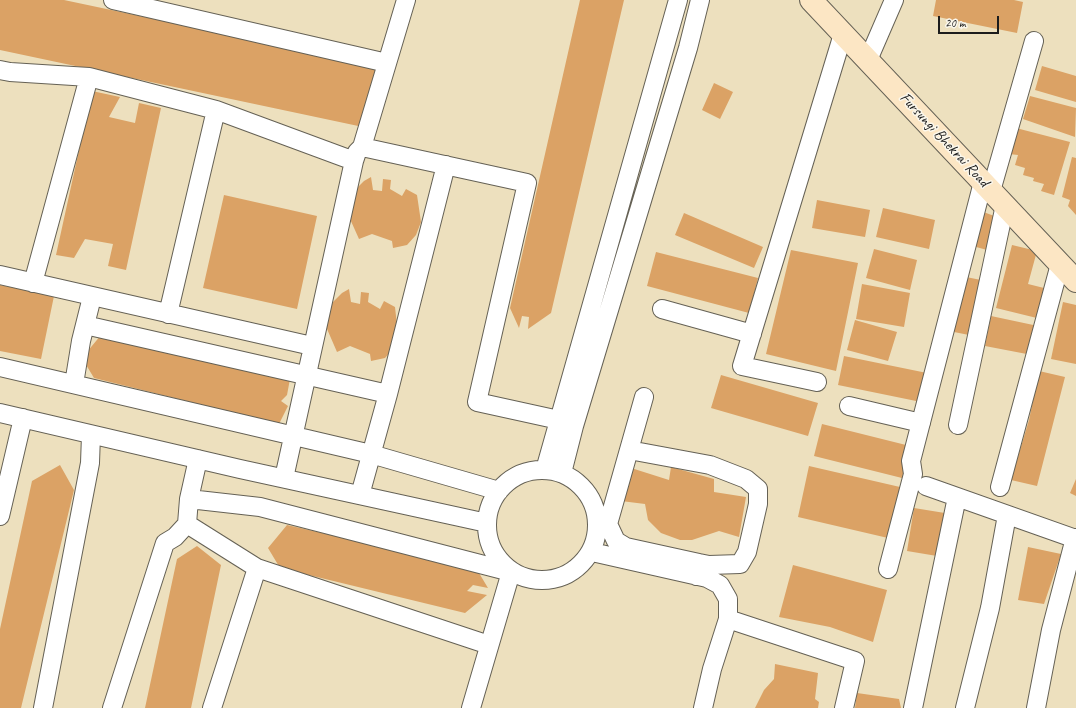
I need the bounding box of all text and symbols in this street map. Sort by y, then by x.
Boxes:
scale bar [940,8,1001,34]
text: 20 m [945,15,965,31]
street label: Fursungi Bhekrai Road [895,89,993,191]

